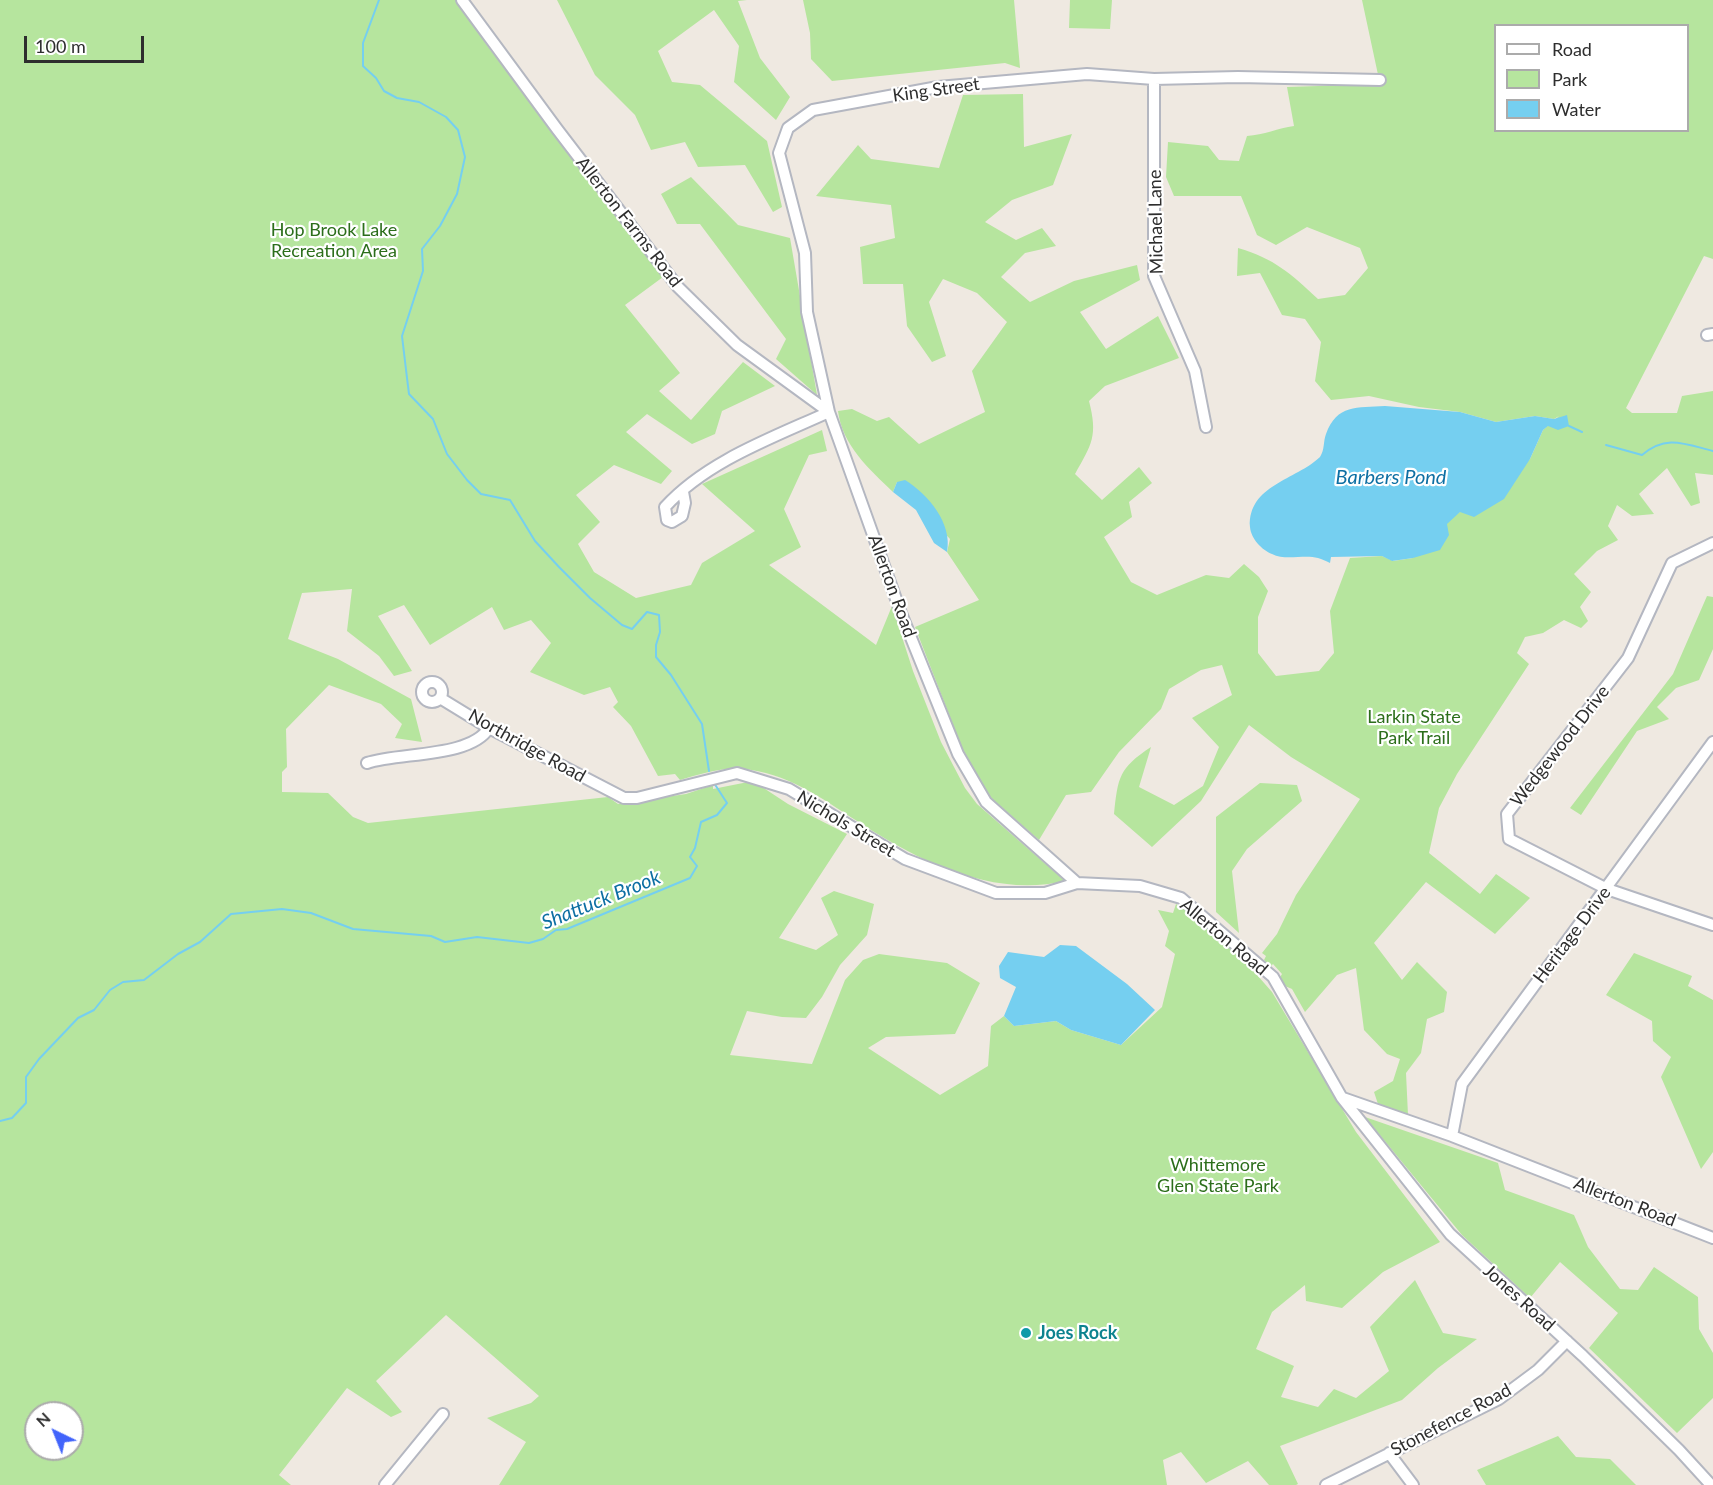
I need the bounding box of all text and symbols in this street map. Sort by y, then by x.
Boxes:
scale bar [27,24,147,62]
legend [1494,24,1689,132]
text: 100 m [35,35,86,57]
text: Road [1552,38,1592,60]
text: Park [1552,68,1587,90]
street label: King Street [891,73,981,107]
text: Water [1552,98,1601,120]
street label: Allerton Farms Road [571,153,687,291]
street label: Michael Lane [1144,170,1168,274]
park label: Hop Brook Lake Recreation Area [271,219,397,262]
water label: Barbers Pond [1336,466,1446,490]
street label: Allerton Road [863,532,921,640]
street label: Wedgewood Drive [1506,681,1614,811]
street label: Northridge Road [465,705,589,787]
park label: Larkin State Park Trail [1367,706,1461,748]
street label: Nichols Street [793,786,899,862]
water label: Shattuck Brook [538,865,664,935]
street label: Heritage Drive [1529,882,1615,988]
street label: Allerton Road [1176,894,1272,980]
park label: Whittemore Glen State Park [1157,1154,1279,1196]
street label: Allerton Road [1571,1173,1679,1231]
street label: Jones Road [1479,1260,1559,1336]
place label: Joes Rock [1038,1322,1117,1344]
marker: Joes Rock [1019,1326,1033,1340]
street label: Stonefence Road [1387,1379,1515,1461]
north arrow [24,1401,84,1461]
text: N [32,1408,54,1430]

